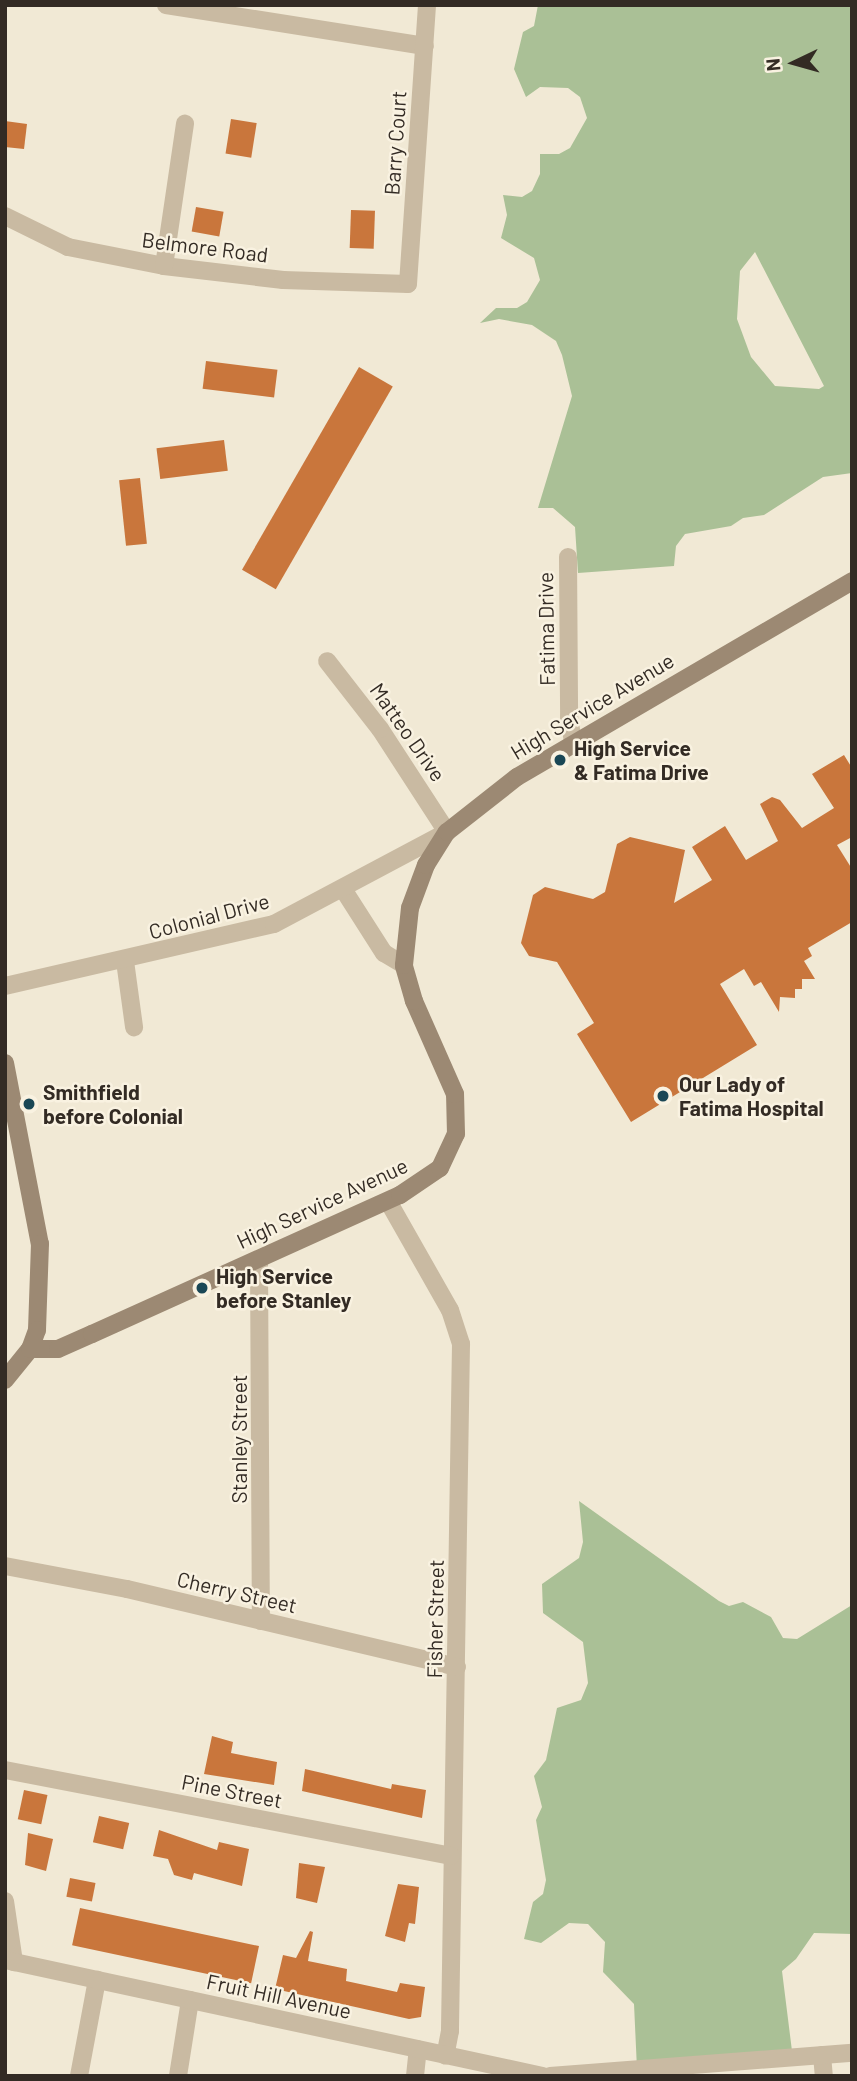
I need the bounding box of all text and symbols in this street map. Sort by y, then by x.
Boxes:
north arrow [759,28,829,98]
text: N [761,58,785,72]
street label: Barry Court [379,90,411,196]
street label: Belmore Road [140,227,270,267]
street label: Fatima Drive [532,572,560,686]
street label: High Service Avenue [506,647,678,765]
street label: Matteo Drive [365,678,451,786]
place label: High Service & Fatima Drive [574,735,709,785]
marker: High Service & Fatima Drive [552,752,568,768]
street label: Colonial Drive [146,888,272,944]
place label: Our Lady of Fatima Hospital [679,1071,824,1121]
place label: Smithfield before Colonial [43,1079,183,1129]
marker: Our Lady of Fatima Hospital [653,1086,673,1106]
marker: Smithfield before Colonial [21,1096,37,1112]
street label: High Service Avenue [232,1152,412,1254]
place label: High Service before Stanley [216,1263,351,1313]
marker: High Service before Stanley [194,1280,210,1296]
street label: Stanley Street [226,1375,252,1503]
street label: Fisher Street [421,1559,449,1679]
street label: Cherry Street [175,1566,299,1618]
street label: Pine Street [180,1769,284,1813]
street label: Fruit Hill Avenue [204,1968,354,2024]

